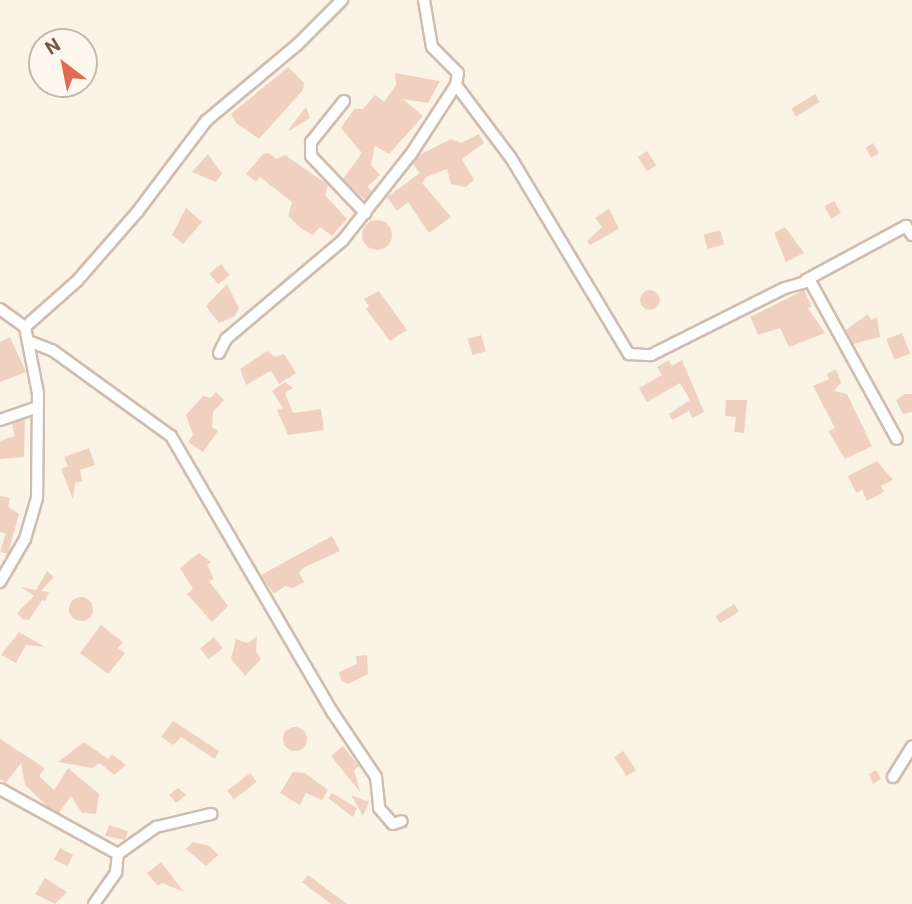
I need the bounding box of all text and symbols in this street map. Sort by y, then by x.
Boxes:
north arrow [28,28,98,98]
text: N [41,33,64,60]

